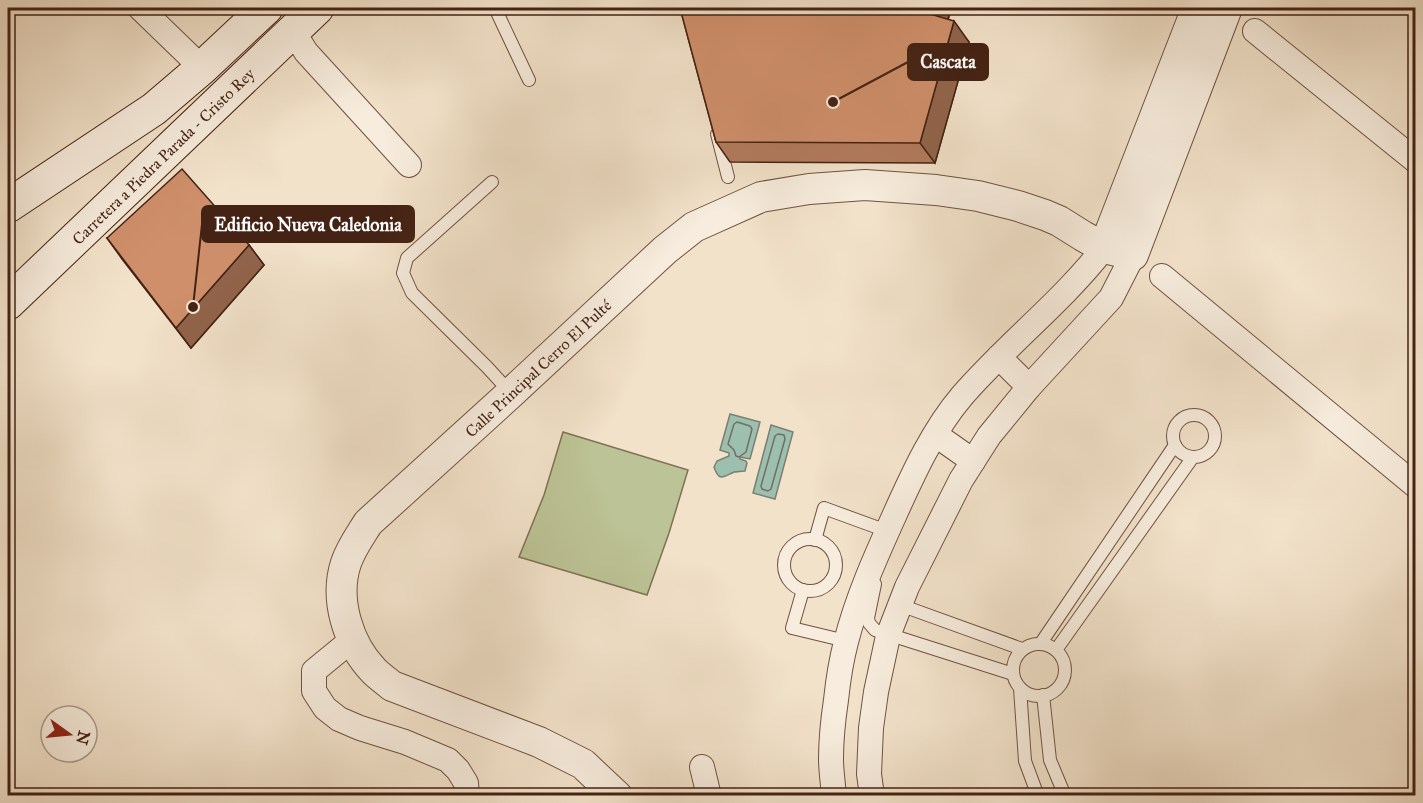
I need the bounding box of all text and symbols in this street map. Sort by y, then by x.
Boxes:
callout: Cascata [908,44,988,80]
text: Cascata [920,51,976,73]
street label: Carretera a Piedra Parada - Cristo Rey [68,64,259,249]
callout: Edificio Nueva Caledonia [202,206,414,242]
text: Edificio Nueva Caledonia [214,214,402,236]
street label: Calle Principal Cerro El Pulté [461,295,616,441]
north arrow [39,704,99,764]
text: N [72,729,94,747]

